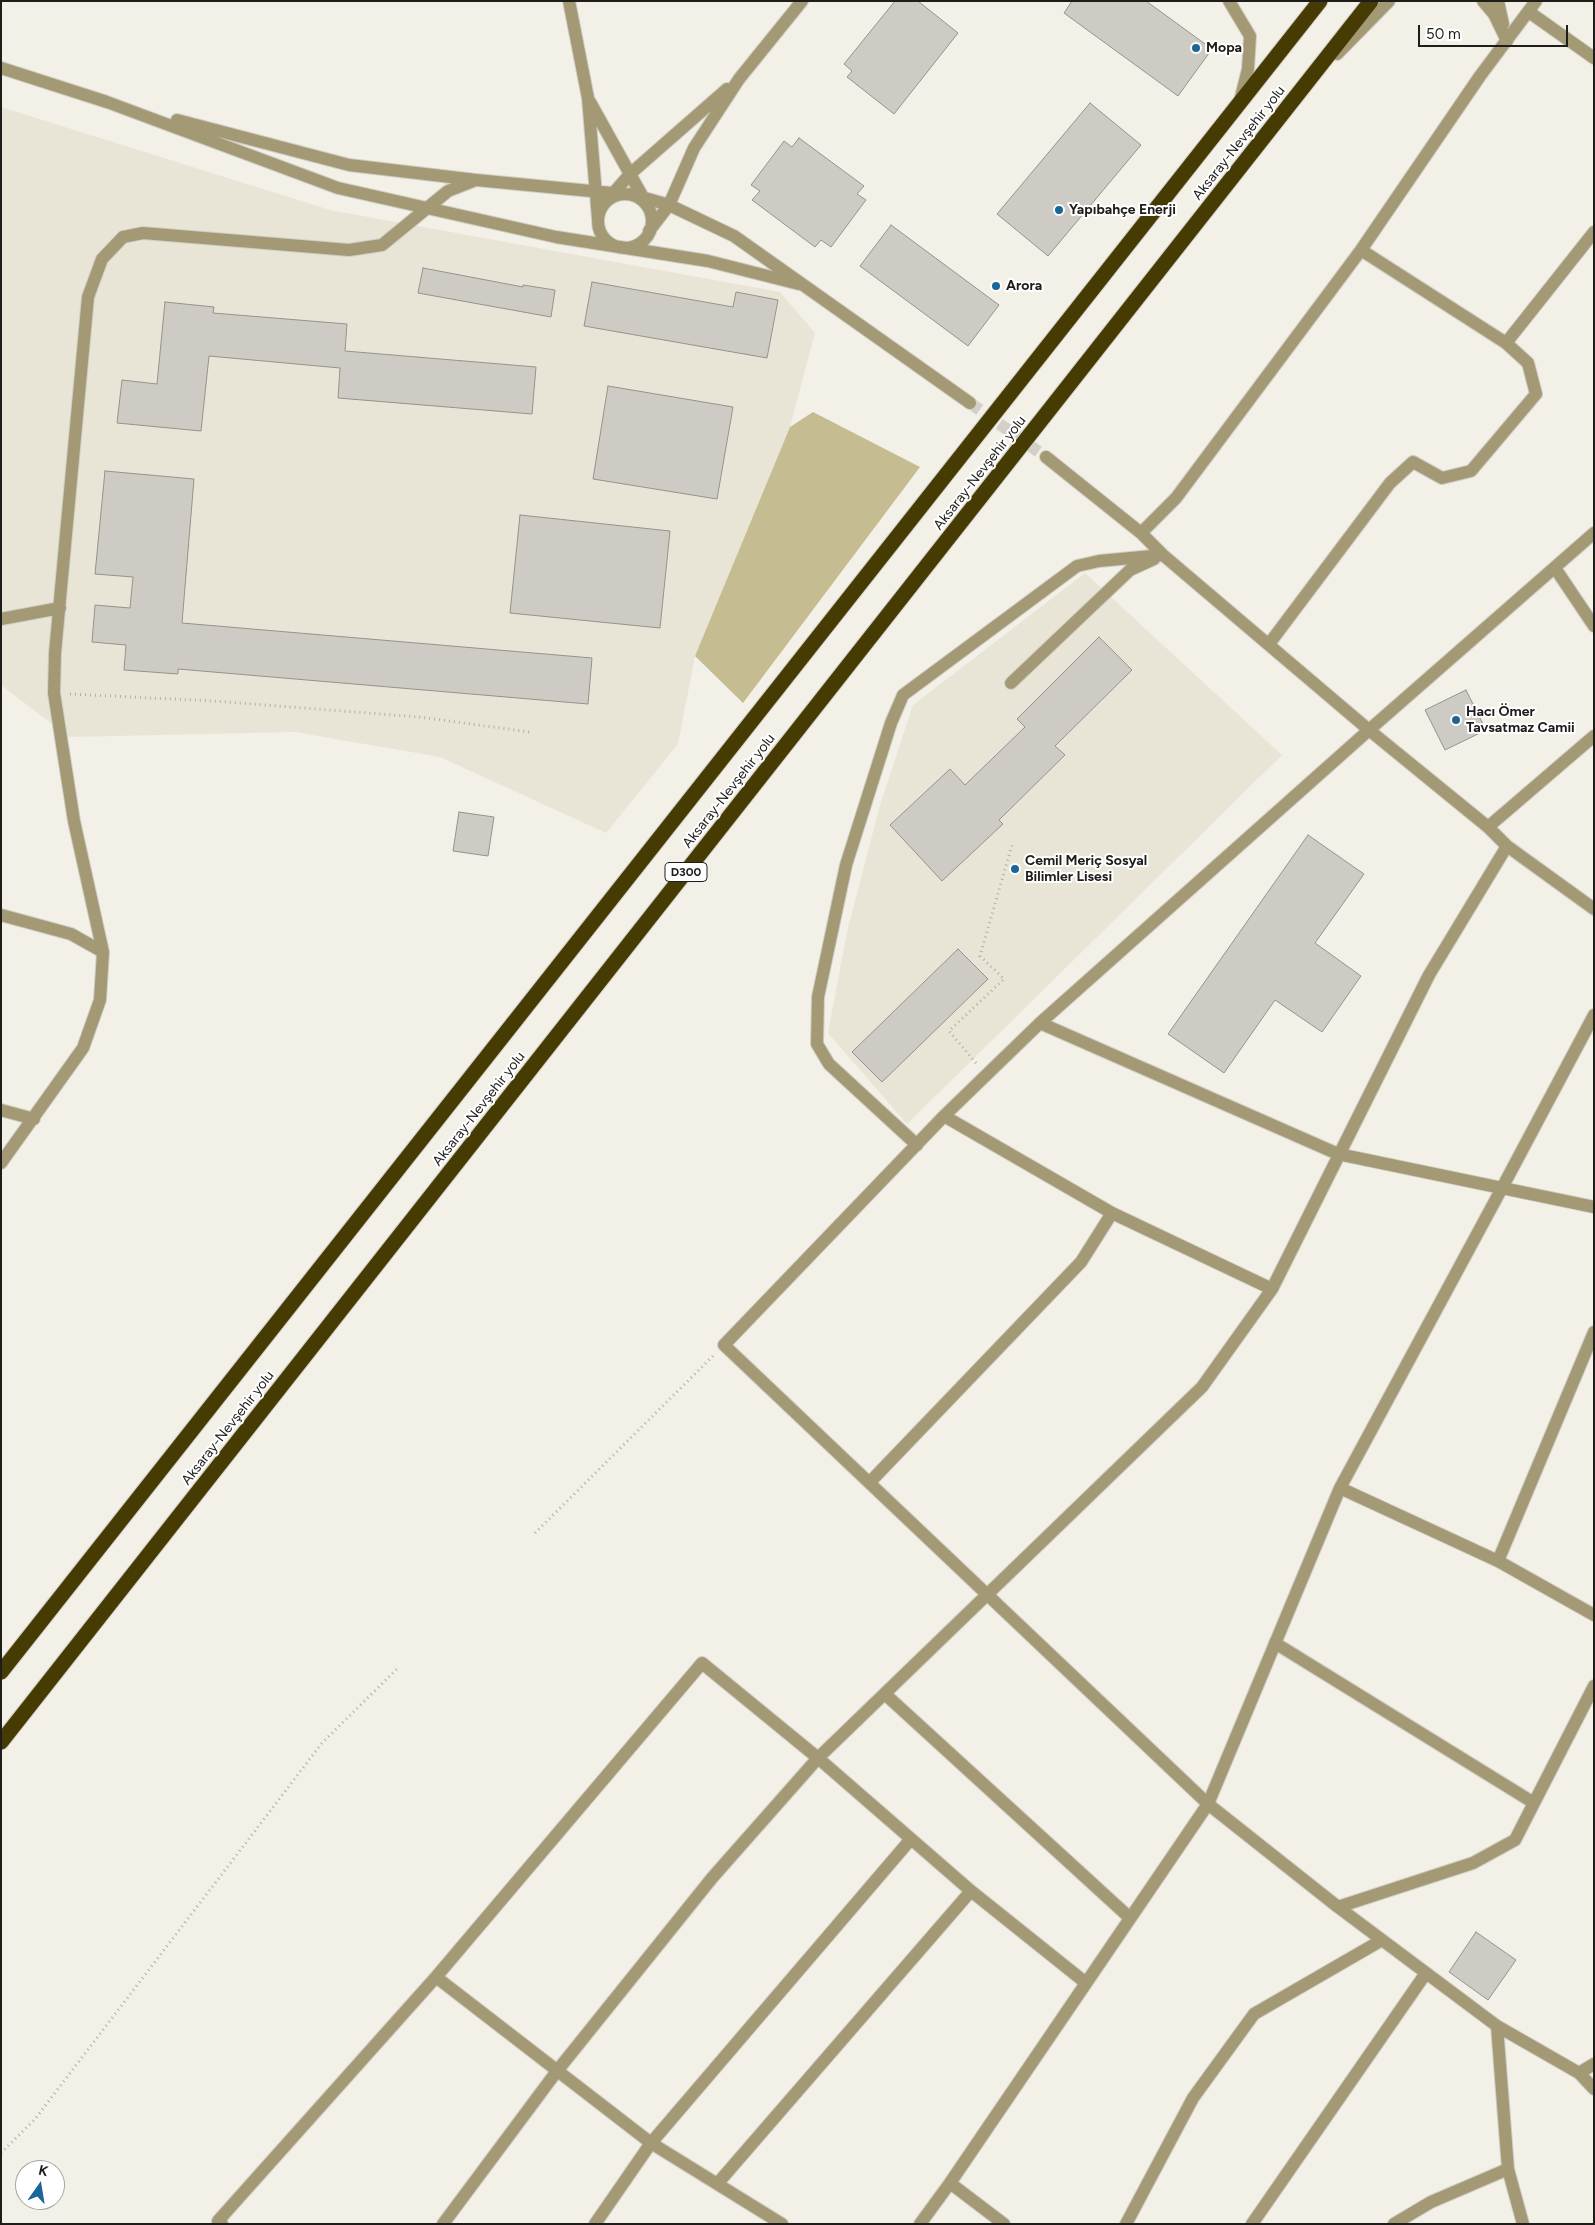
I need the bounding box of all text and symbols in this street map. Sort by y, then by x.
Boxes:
scale bar [1420,15,1570,47]
text: 50 m [1426,25,1461,43]
place label: Mopa [1206,40,1242,56]
marker: Mopa [1190,42,1202,54]
street label: Aksaray-Nevşehir yolu [1189,83,1289,203]
place label: Yapıbahçe Enerji [1069,202,1176,218]
marker: Yapıbahçe Enerji [1053,204,1065,216]
place label: Arora [1006,278,1042,294]
marker: Arora [990,280,1002,292]
street label: Aksaray-Nevşehir yolu [930,413,1030,533]
place label: Hacı Ömer Tavsatmaz Camii [1466,704,1575,736]
marker: Hacı Ömer Tavsatmaz Camii [1450,714,1462,726]
street label: Aksaray-Nevşehir yolu [679,731,779,851]
place label: Cemil Meriç Sosyal Bilimler Lisesi [1025,853,1147,886]
road number: D300 [665,862,707,882]
marker: Cemil Meriç Sosyal Bilimler Lisesi [1009,863,1021,875]
street label: Aksaray-Nevşehir yolu [429,1049,529,1169]
street label: Aksaray-Nevşehir yolu [178,1368,278,1488]
north arrow [15,2160,65,2210]
text: K [37,2162,50,2180]

